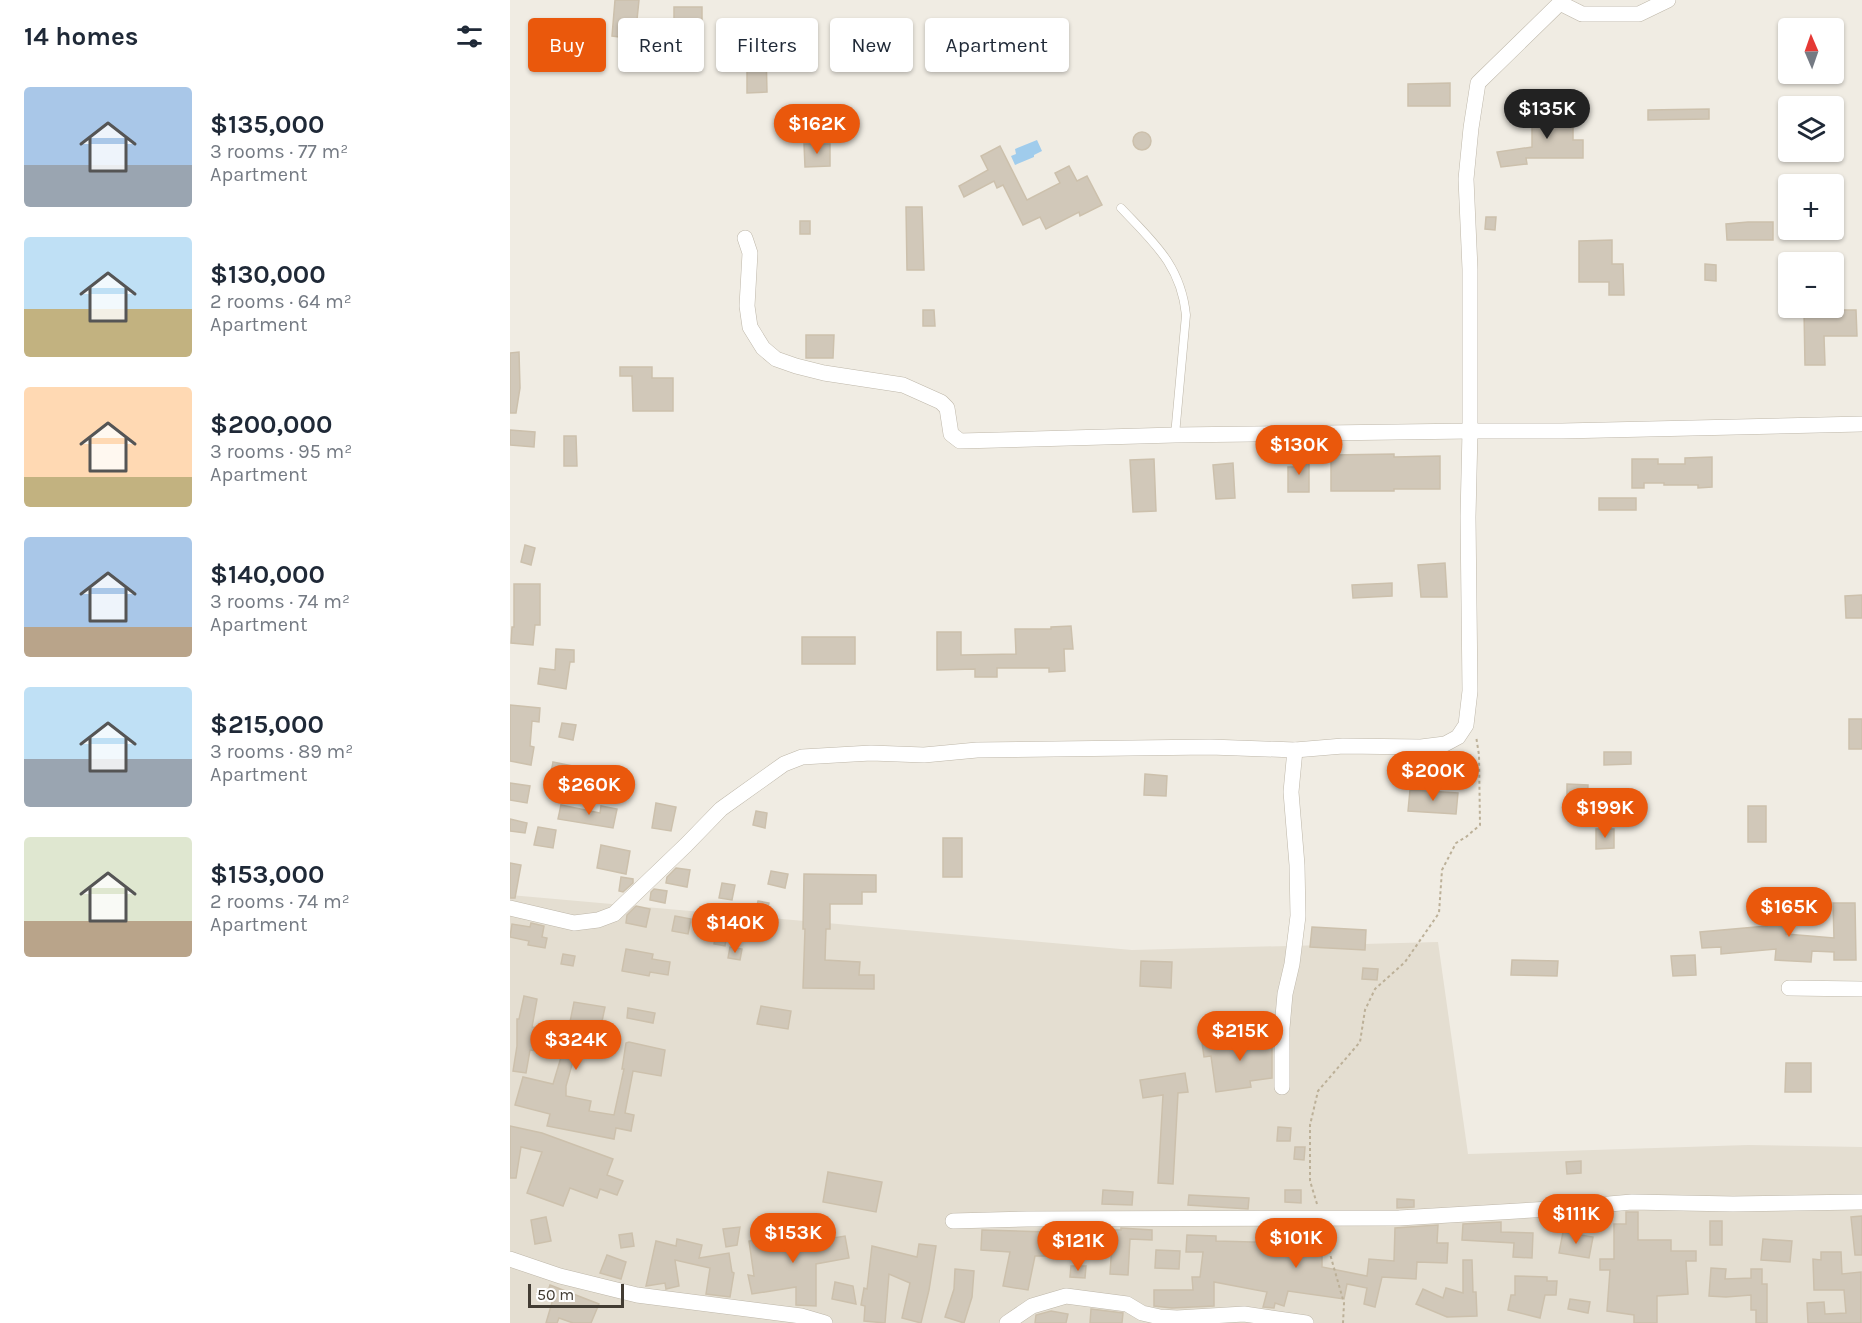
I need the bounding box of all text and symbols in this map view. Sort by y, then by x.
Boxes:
chip: Buy [528,18,606,72]
chip: Rent [618,18,704,72]
chip: Filters [716,18,818,72]
chip: New [830,18,913,72]
chip: Apartment [925,18,1069,72]
north arrow [1778,18,1844,84]
map controls [1778,18,1844,318]
icon: filters [453,20,486,53]
text: 14 homes [24,21,138,52]
pin: $135K [1505,89,1589,140]
button: layers [1778,96,1844,162]
text: $135K [1518,97,1576,120]
pin: $162K [775,104,859,155]
text: $135,000 [210,109,324,140]
icon: home [72,111,144,183]
text: $162K [788,112,846,135]
text: 3 rooms · 77 m² [210,140,348,163]
text: Apartment [210,163,308,186]
button: + [1778,174,1844,240]
button: − [1778,252,1844,318]
text: $130,000 [210,259,326,290]
icon: home [72,261,144,333]
text: 2 rooms · 64 m² [210,290,352,313]
text: Apartment [210,313,308,336]
text: $200,000 [210,409,332,440]
icon: home [72,411,144,483]
pin: $130K [1257,425,1341,476]
text: $130K [1269,433,1329,456]
text: 3 rooms · 95 m² [210,440,352,463]
text: Apartment [210,463,308,486]
text: $140,000 [210,559,325,590]
icon: home [72,561,144,633]
text: 3 rooms · 74 m² [210,590,350,613]
text: Apartment [210,613,308,636]
text: $215,000 [210,709,324,740]
icon: home [72,711,144,783]
text: 3 rooms · 89 m² [210,740,353,763]
pin: $200K [1391,751,1475,802]
text: $200K [1401,759,1465,782]
text: Apartment [210,763,308,786]
pin: $260K [547,765,631,816]
text: $260K [557,773,621,796]
pin: $199K [1563,788,1647,839]
text: $199K [1576,796,1634,819]
text: $153,000 [210,859,324,890]
icon: home [72,861,144,933]
pin: $165K [1747,887,1831,938]
text: 2 rooms · 74 m² [210,890,350,913]
text: $165K [1760,895,1818,918]
pin: $140K [693,903,777,954]
text: $140K [706,911,764,934]
text: Apartment [210,913,308,936]
pin: $215K [1198,1011,1282,1062]
text: $215K [1211,1019,1269,1042]
pin: $324K [534,1020,618,1071]
text: $324K [544,1028,608,1051]
pin: $111K [1534,1194,1618,1245]
text: $111K [1552,1202,1600,1225]
pin: $153K [751,1213,835,1264]
pin: $101K [1254,1218,1338,1269]
text: $153K [764,1221,822,1244]
pin: $121K [1036,1221,1120,1272]
text: $101K [1269,1226,1323,1249]
text: $121K [1051,1229,1105,1252]
scale bar [528,1281,624,1308]
text: 50 m [537,1285,574,1304]

